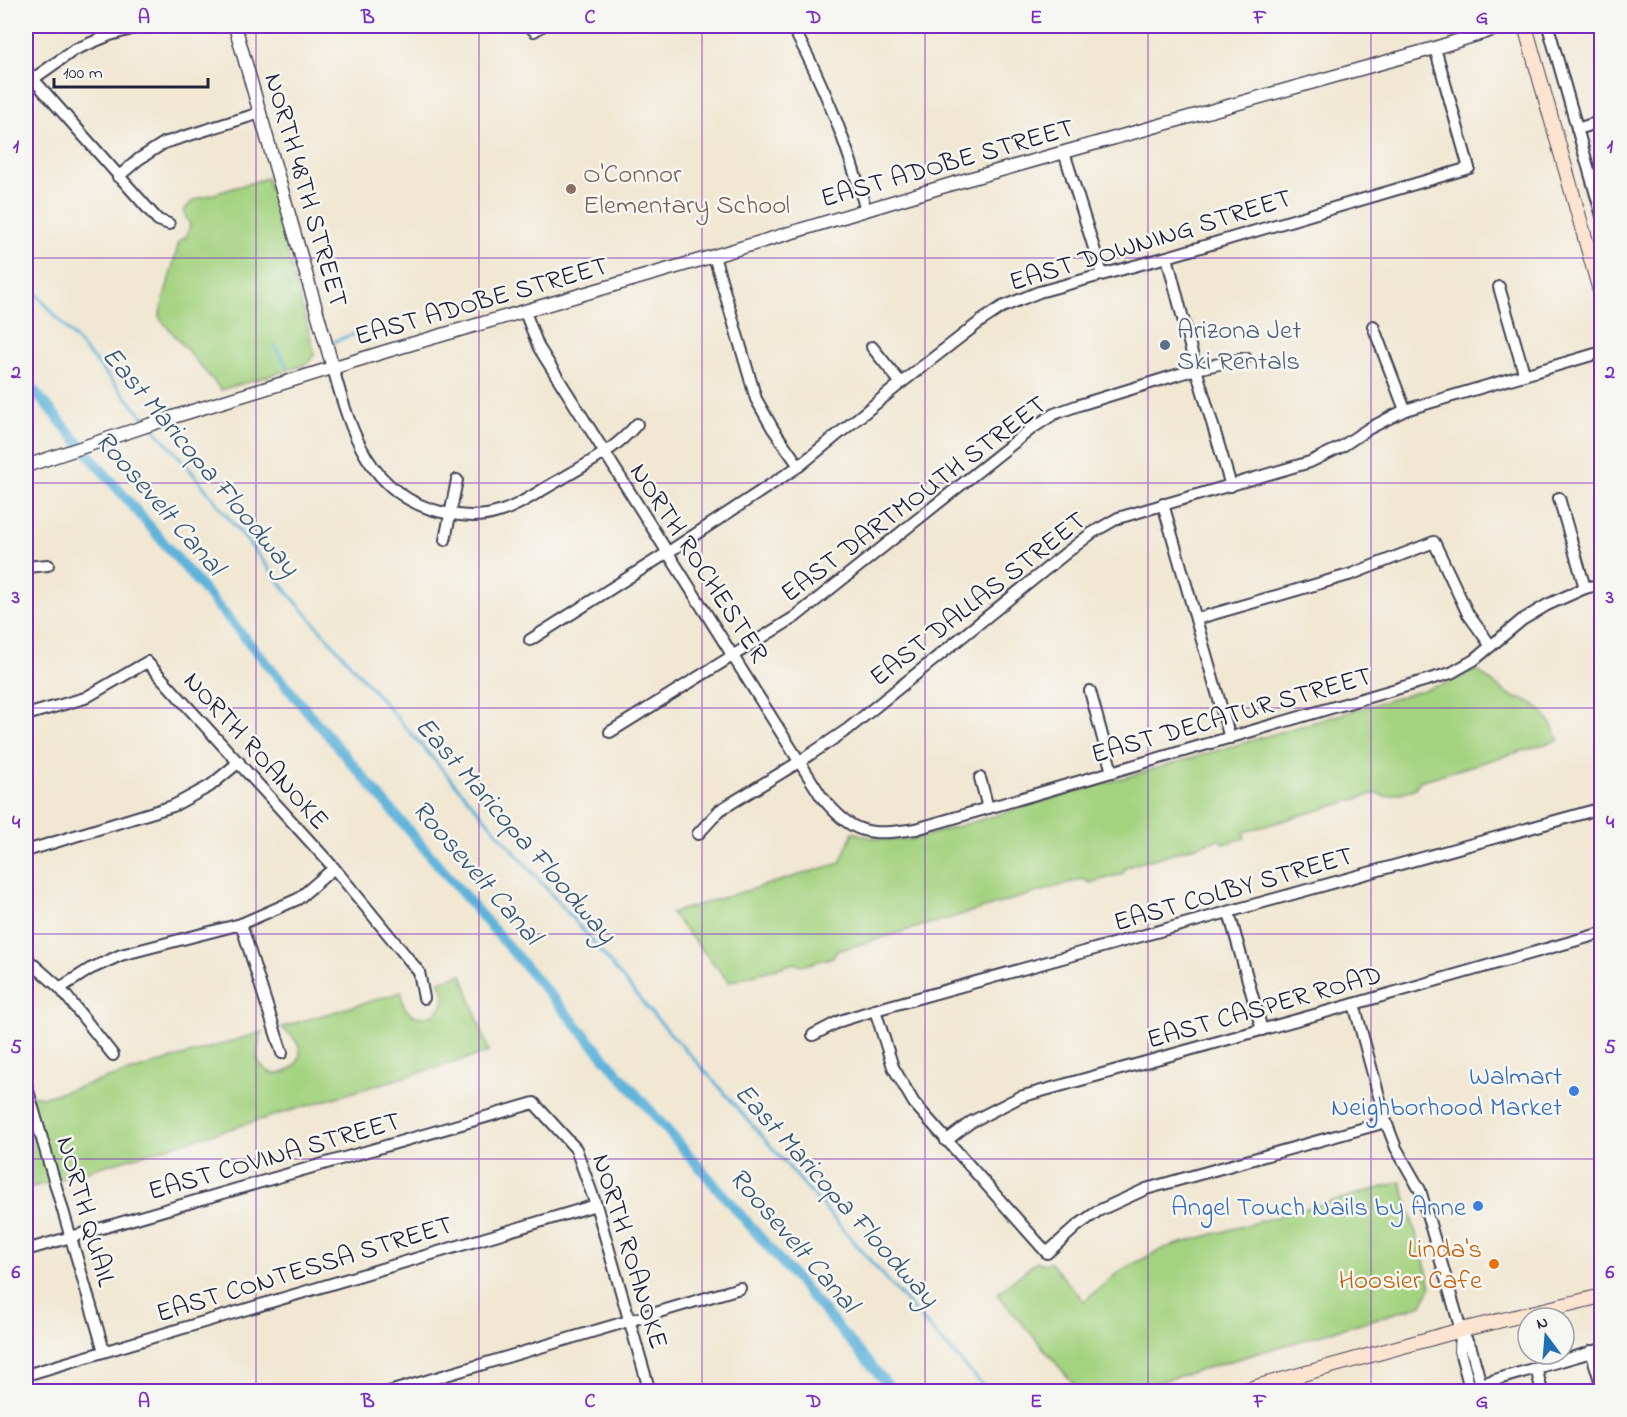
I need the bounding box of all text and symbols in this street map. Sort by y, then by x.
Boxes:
text: A [138,4,150,33]
text: B [360,4,375,33]
text: C [585,4,596,33]
text: D [806,4,821,33]
text: E [1030,4,1042,33]
text: F [1253,4,1267,33]
text: G [1476,4,1489,33]
scale bar [54,51,208,89]
text: 100 m [63,61,103,87]
street label: NORTH 48TH STREET [252,69,357,313]
street label: EAST ADOBE STREET [816,110,1079,219]
text: 1 [13,133,20,162]
text: 1 [1607,133,1614,162]
place label: O'Connor Elementary School [583,156,790,226]
street label: EAST DOWNING STREET [1005,180,1297,303]
marker: O'Connor Elementary School [564,182,578,196]
street label: EAST ADOBE STREET [350,248,613,357]
place label: Arizona Jet Ski Rentals [1177,312,1301,382]
water label: East Maricopa Floodway [91,338,308,587]
marker: Arizona Jet Ski Rentals [1158,338,1172,352]
text: 2 [10,359,21,388]
text: 2 [1604,359,1615,388]
street label: EAST DARTMOUTH STREET [773,387,1056,613]
water label: Roosevelt Canal [84,423,235,588]
street label: NORTH ROCHESTER [619,456,777,671]
street label: EAST DALLAS STREET [862,503,1095,697]
text: 3 [11,584,20,613]
text: 3 [1605,584,1614,613]
street label: EAST DECATUR STREET [1087,658,1377,775]
street label: NORTH ROANOKE [173,663,337,840]
water label: East Maricopa Floodway [404,709,625,954]
water label: Roosevelt Canal [401,792,552,957]
text: 4 [12,809,21,838]
text: 4 [1606,809,1615,838]
street label: EAST COLBY STREET [1109,838,1358,943]
street label: EAST CASPER ROAD [1143,956,1387,1061]
text: 5 [10,1034,22,1063]
text: 5 [1604,1034,1616,1063]
place label: Walmart Neighborhood Market [1331,1058,1562,1128]
water label: East Maricopa Floodway [723,1075,948,1318]
marker: Walmart Neighborhood Market [1567,1084,1581,1098]
street label: EAST COVINA STREET [144,1103,405,1212]
street label: NORTH QUAIL [45,1132,125,1291]
street label: NORTH ROANOKE [580,1149,677,1354]
water label: Roosevelt Canal [718,1160,869,1325]
place label: Angel Touch Nails by Anne [1171,1189,1467,1228]
marker: Angel Touch Nails by Anne [1471,1199,1485,1213]
street label: EAST CONTESSA STREET [152,1207,458,1334]
place label: Linda's Hoosier Cafe [1338,1231,1483,1301]
marker: Linda's Hoosier Cafe [1487,1257,1501,1271]
text: 6 [12,1259,21,1288]
text: 6 [1606,1259,1615,1288]
north arrow [1516,1306,1576,1366]
text: N [1534,1310,1551,1337]
text: A [138,1388,150,1417]
text: B [360,1388,375,1417]
text: C [585,1388,596,1417]
text: D [806,1388,821,1417]
text: E [1030,1388,1042,1417]
text: F [1253,1388,1267,1417]
text: G [1476,1388,1489,1417]

